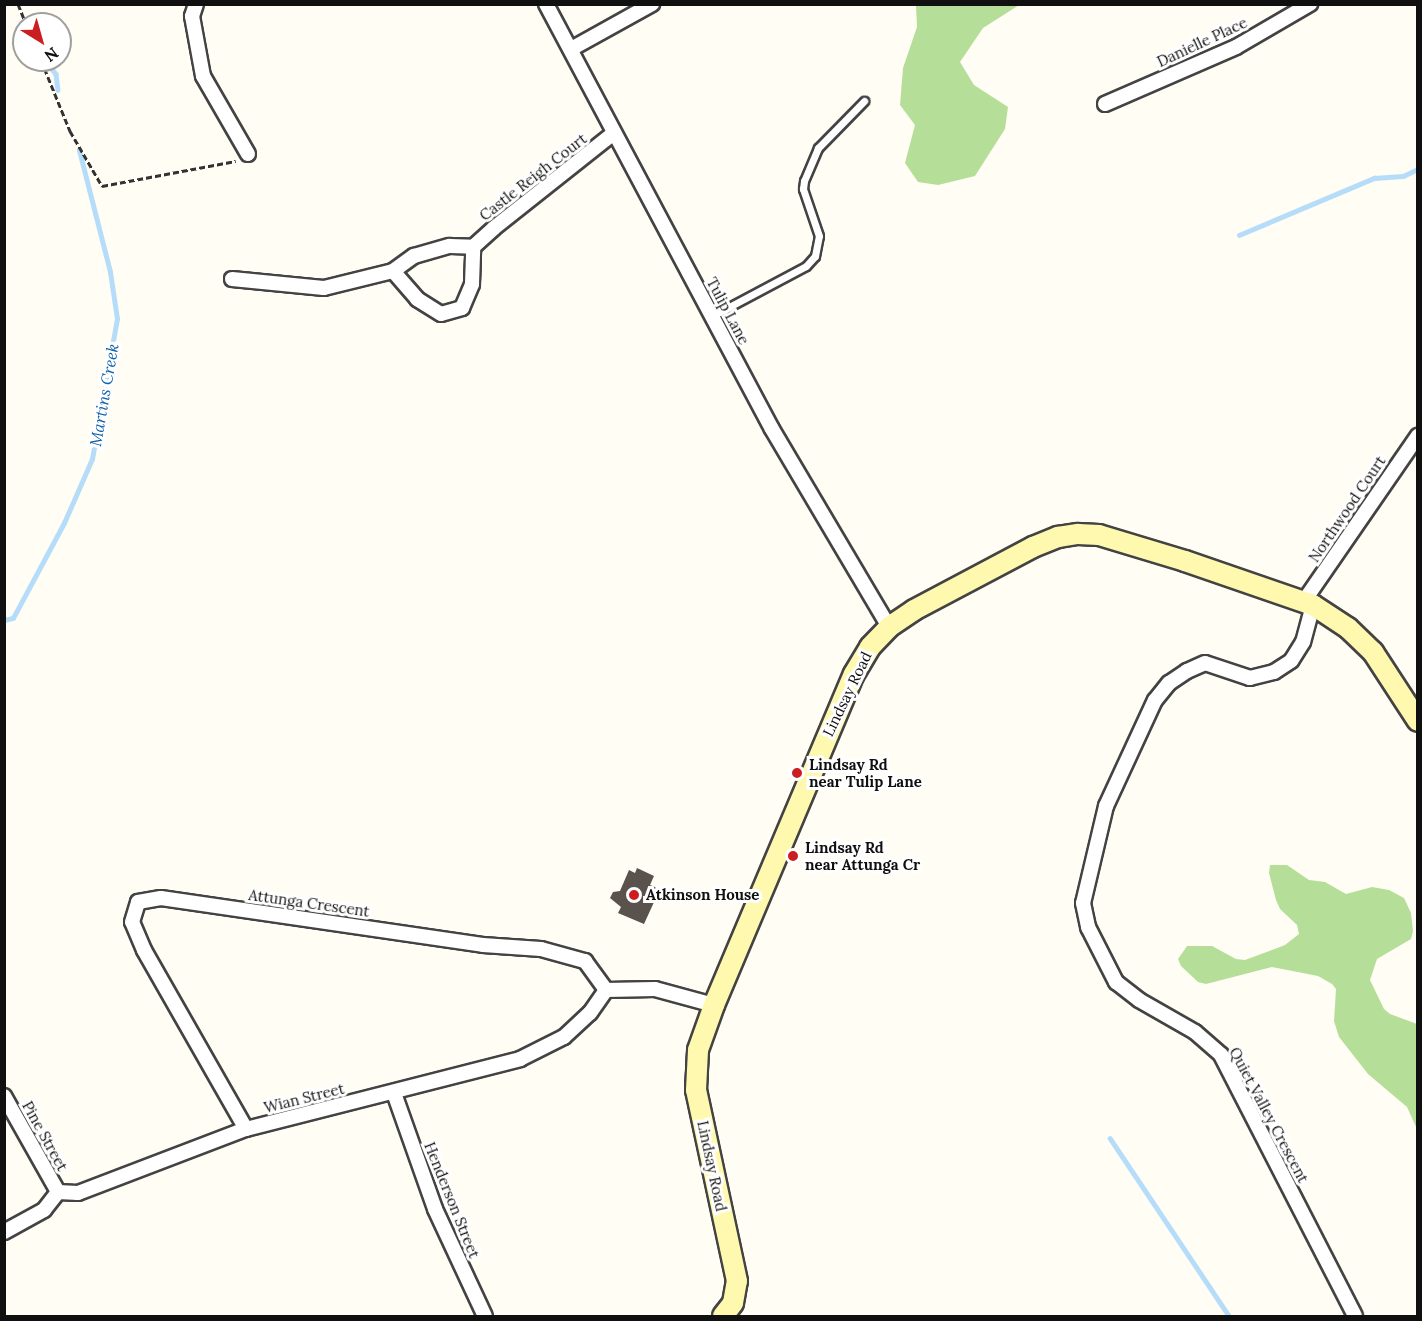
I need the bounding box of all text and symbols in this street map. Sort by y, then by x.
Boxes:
north arrow [12,12,72,72]
street label: Danielle Place [1154,13,1250,71]
text: N [41,43,63,66]
street label: Castle Reigh Court [476,130,590,224]
street label: Tulip Lane [703,274,753,348]
water label: Martins Creek [86,342,122,448]
street label: Northwood Court [1305,452,1389,566]
street label: Lindsay Road [819,649,875,739]
place label: Lindsay Rd near Tulip Lane [809,755,922,790]
marker: Lindsay Rd near Tulip Lane [790,766,804,780]
place label: Lindsay Rd near Attunga Cr [805,838,920,873]
marker: Lindsay Rd near Attunga Cr [786,849,800,863]
street label: Attunga Crescent [247,886,371,920]
place label: Atkinson House [646,886,759,904]
marker: Atkinson House [627,888,641,902]
street label: Quiet Valley Crescent [1226,1044,1312,1186]
street label: Wian Street [262,1079,346,1117]
street label: Pine Street [18,1098,72,1174]
street label: Lindsay Road [694,1119,730,1213]
street label: Henderson Street [421,1139,483,1261]

